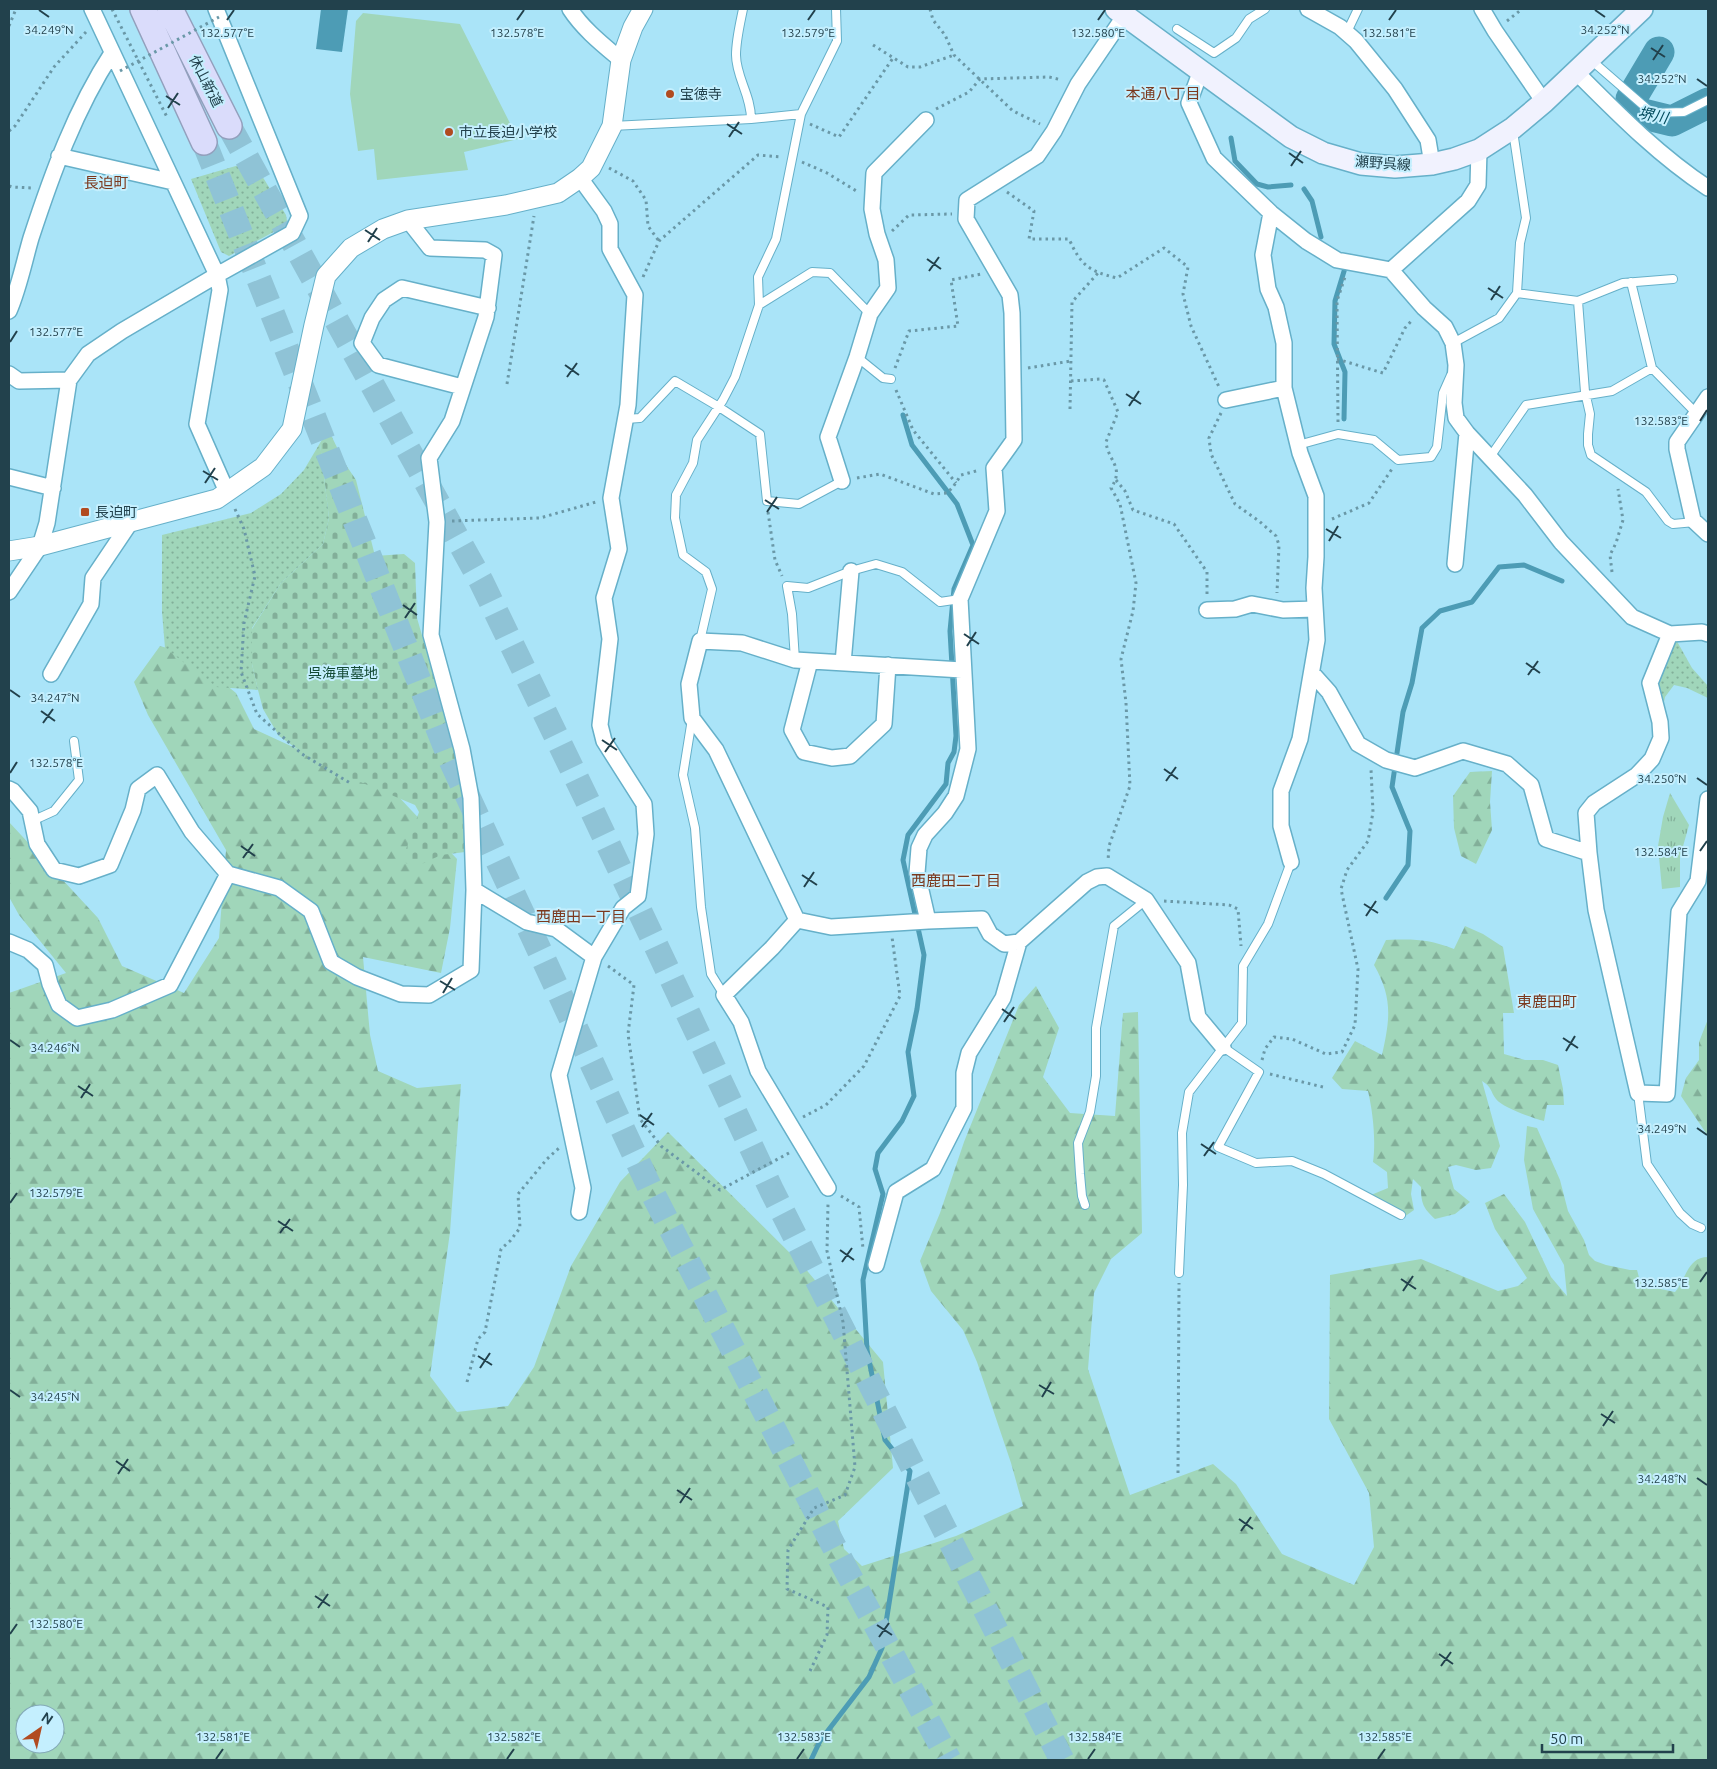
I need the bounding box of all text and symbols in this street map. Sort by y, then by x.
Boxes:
text: 34.249°N [24,23,74,36]
text: 34.252°N [1580,23,1630,36]
text: 132.577°E [200,26,254,39]
text: 132.578°E [490,26,544,39]
text: 132.579°E [781,26,835,39]
text: 132.580°E [1071,26,1125,39]
text: 132.581°E [1362,26,1416,39]
street label: 休山新道 [186,52,226,110]
text: 34.252°N [1637,72,1687,85]
district label: 本通八丁目 [1125,85,1201,102]
place label: 宝徳寺 [680,86,722,102]
marker: 宝徳寺 [664,88,676,100]
water label: 堺川 [1637,104,1671,127]
place label: 市立長迫小学校 [459,124,557,140]
marker: 市立長迫小学校 [443,126,455,138]
street label: 瀬野呉線 [1355,153,1411,173]
district label: 長迫町 [83,174,129,191]
text: 132.577°E [29,325,83,338]
text: 132.583°E [1634,414,1688,427]
place label: 長迫町 [95,504,137,520]
marker: 長迫町 [79,506,91,518]
park label: 呉海軍墓地 [308,665,378,681]
text: 34.247°N [30,691,80,704]
text: 132.578°E [29,756,83,769]
text: 34.250°N [1637,772,1687,785]
text: 132.584°E [1634,845,1688,858]
district label: 西鹿田二丁目 [911,872,1001,889]
district label: 西鹿田一丁目 [536,908,626,925]
district label: 東鹿田町 [1517,993,1577,1010]
text: 34.246°N [30,1041,80,1054]
text: 34.249°N [1637,1122,1687,1135]
text: 132.579°E [29,1186,83,1199]
text: 132.585°E [1634,1276,1688,1289]
text: 34.245°N [30,1390,80,1403]
text: 34.248°N [1637,1472,1687,1485]
text: 132.580°E [29,1617,83,1630]
north arrow [15,1704,65,1754]
text: N [38,1709,56,1728]
scale bar [1542,1722,1673,1754]
text: 132.581°E [196,1730,250,1743]
text: 132.582°E [487,1730,541,1743]
text: 132.583°E [777,1730,831,1743]
text: 132.584°E [1068,1730,1122,1743]
text: 132.585°E [1358,1730,1412,1743]
text: 50 m [1550,1730,1583,1747]

